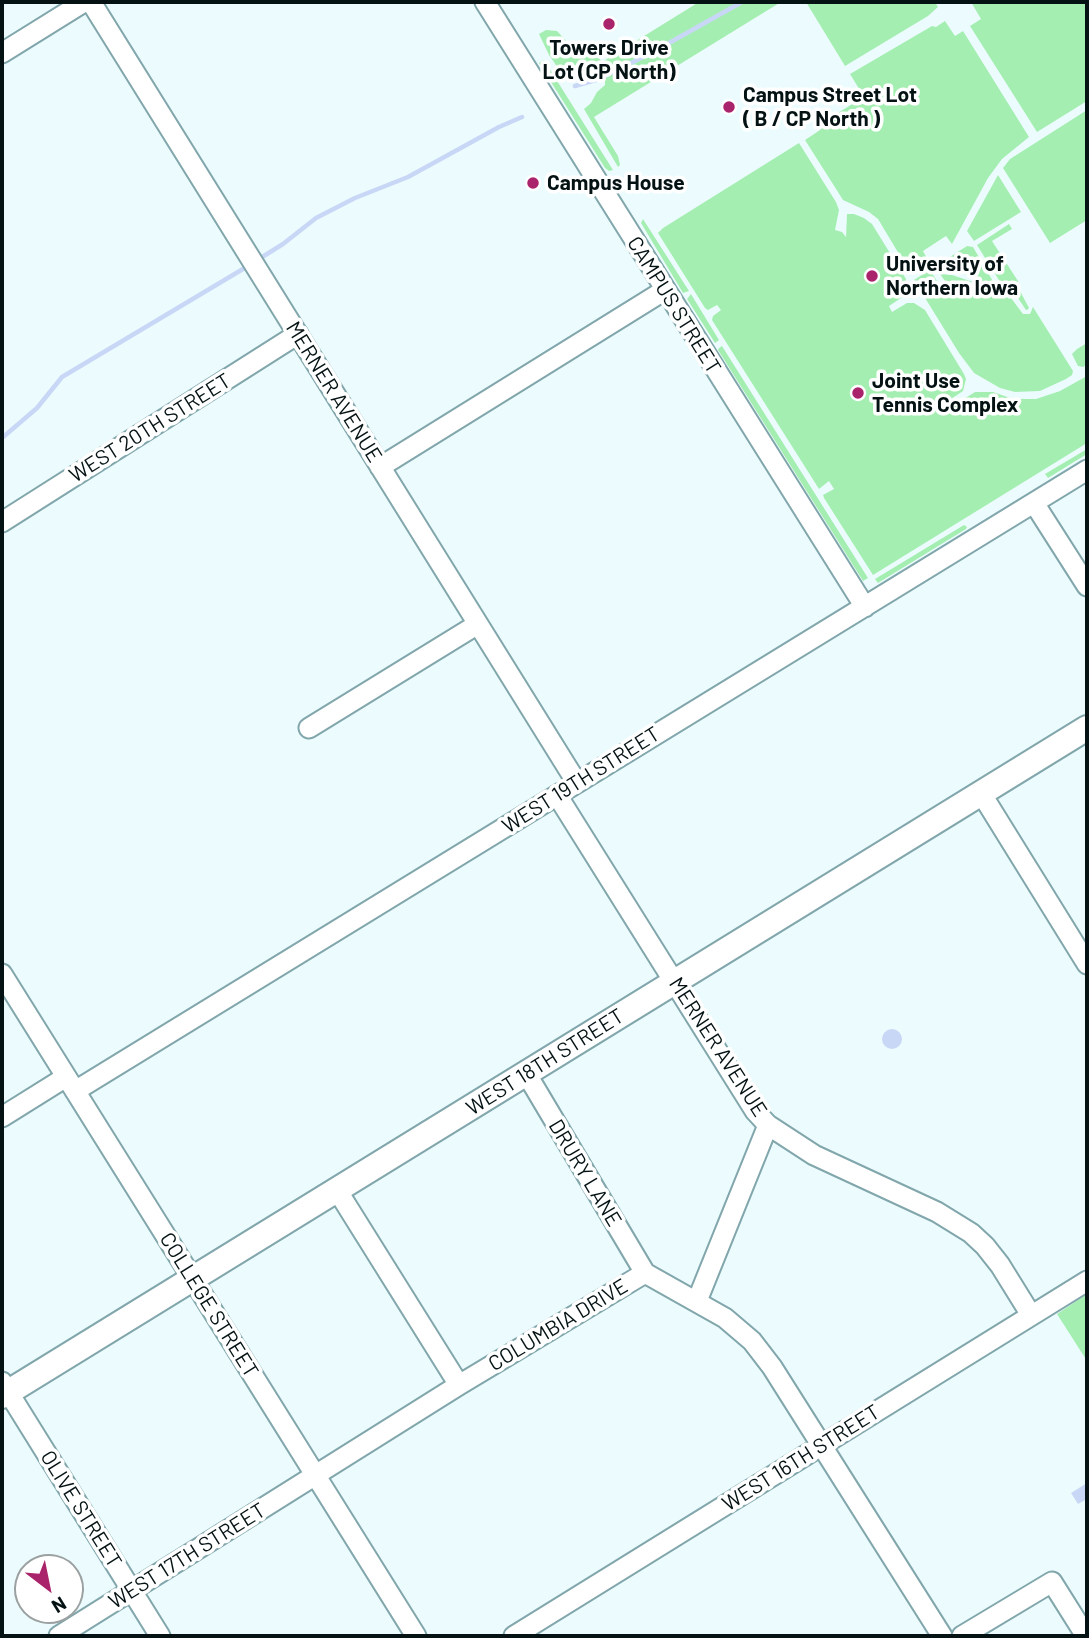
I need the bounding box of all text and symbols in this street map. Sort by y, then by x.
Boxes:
marker: Towers Drive Lot (CP North) [601,16,617,32]
place label: Towers Drive Lot (CP North) [543,35,675,85]
place label: Campus Street Lot ( B / CP North ) [743,82,917,132]
marker: Campus Street Lot ( B / CP North ) [721,99,737,115]
place label: Campus House [547,170,685,196]
marker: Campus House [525,175,541,191]
street label: CAMPUS STREET [622,232,726,378]
place label: University of Northern Iowa [886,251,1018,301]
marker: University of Northern Iowa [864,268,880,284]
street label: MERNER AVENUE [281,317,387,467]
street label: WEST 20TH STREET [65,368,235,488]
place label: Joint Use Tennis Complex [872,368,1018,418]
marker: Joint Use Tennis Complex [850,385,866,401]
street label: WEST 19TH STREET [498,721,664,839]
street label: MERNER AVENUE [664,973,772,1121]
street label: WEST 18TH STREET [462,1003,628,1121]
street label: DRURY LANE [543,1115,627,1231]
street label: COLLEGE STREET [154,1228,264,1382]
street label: COLUMBIA DRIVE [484,1274,632,1376]
street label: WEST 16TH STREET [718,1399,884,1517]
street label: OLIVE STREET [35,1446,127,1572]
street label: WEST 17TH STREET [104,1498,270,1614]
north arrow [14,1554,84,1624]
text: N [48,1592,71,1619]

